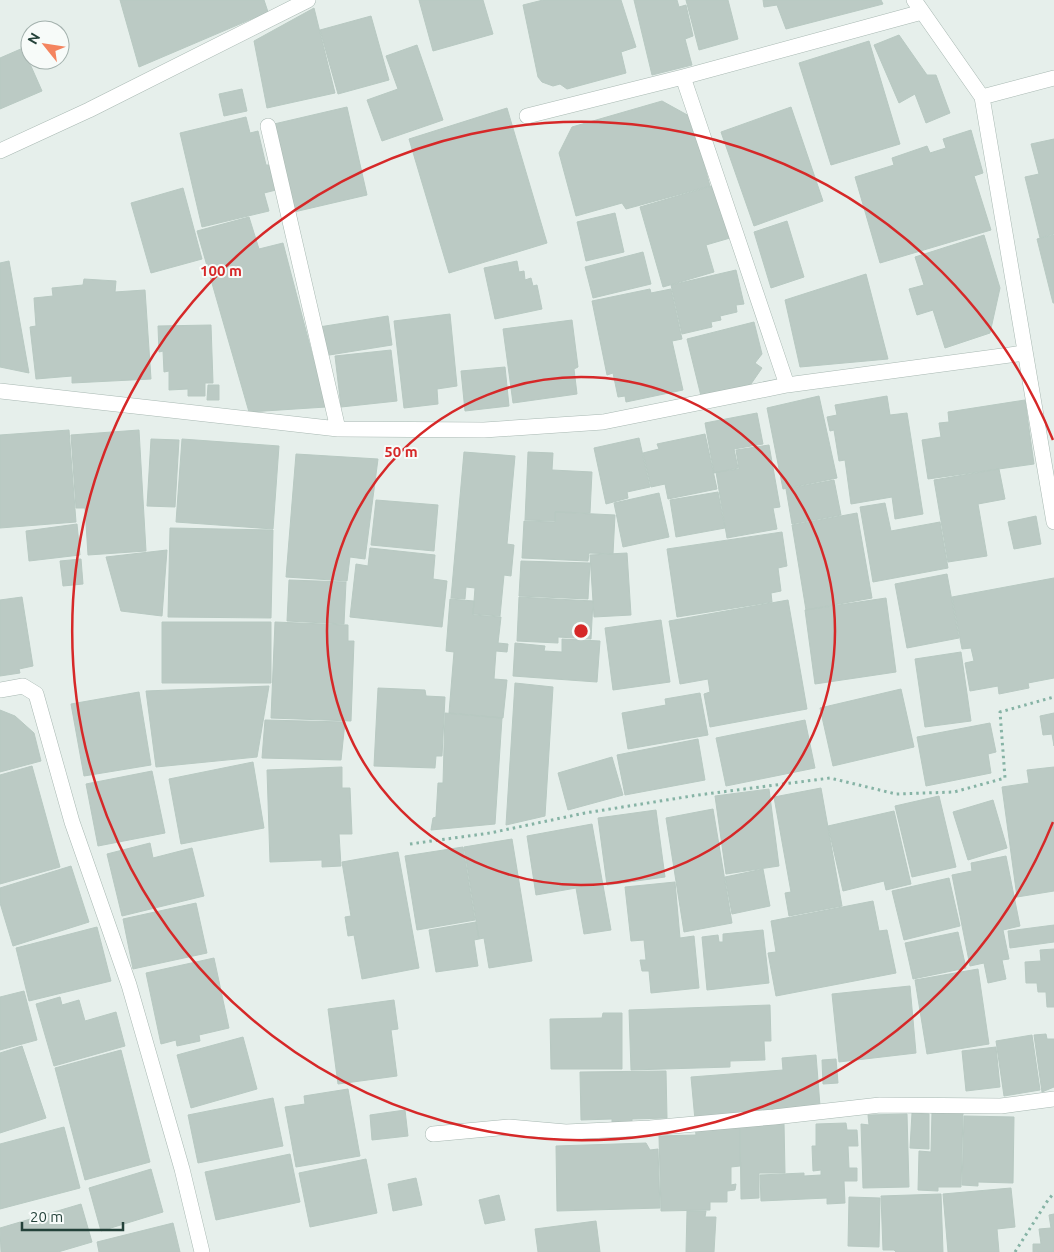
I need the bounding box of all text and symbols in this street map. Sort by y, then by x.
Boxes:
north arrow [20,20,70,70]
text: N [24,30,43,47]
text: 100 m [200,262,242,279]
text: 50 m [384,443,418,460]
centre of rings [572,622,590,640]
scale bar [22,1200,124,1232]
text: 20 m [30,1208,63,1225]

